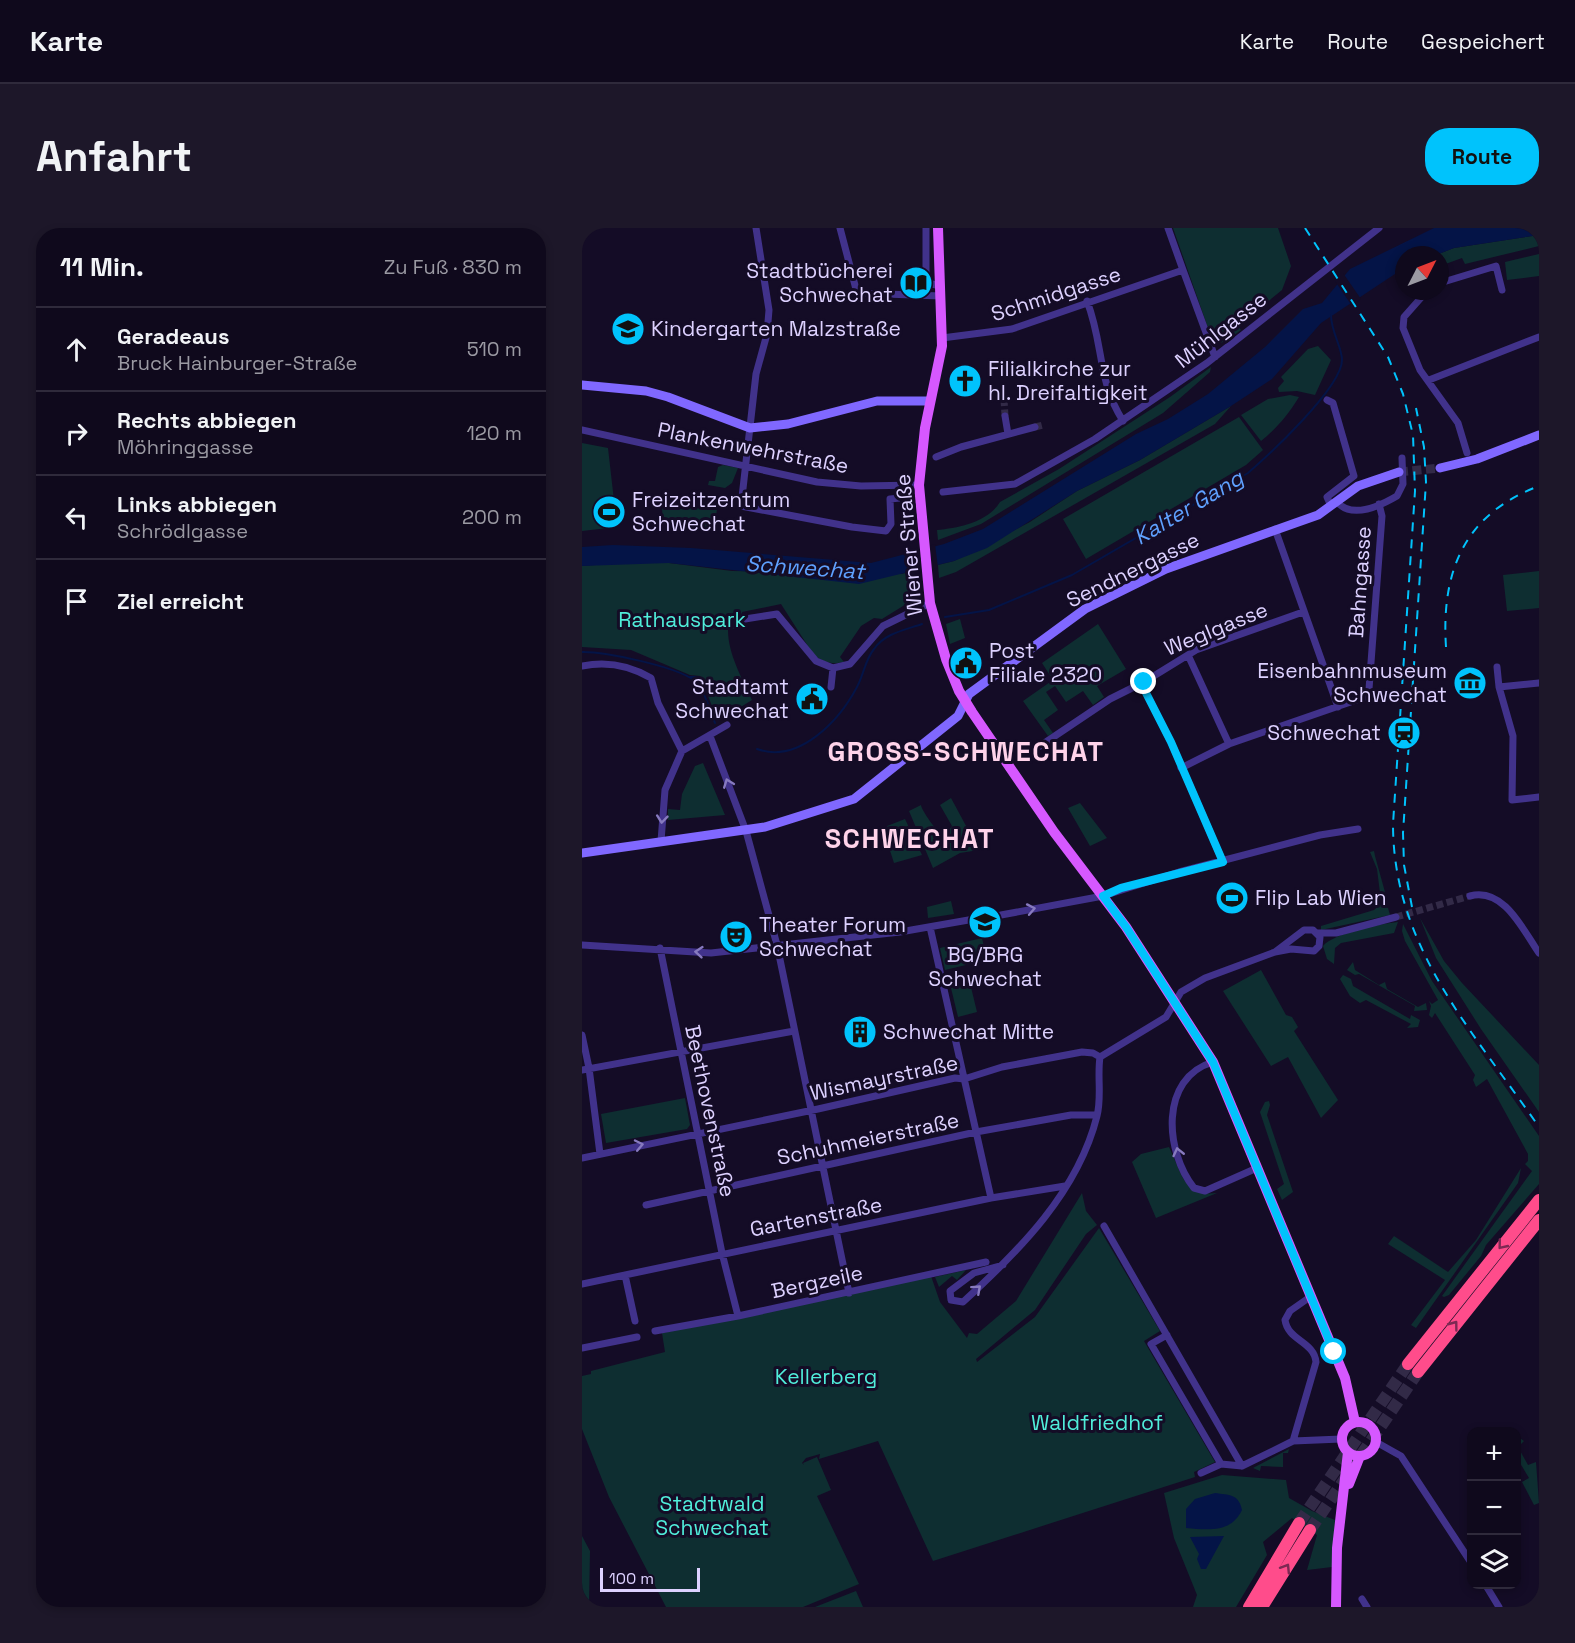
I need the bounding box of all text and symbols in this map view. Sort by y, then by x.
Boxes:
text: Karte [30,23,103,59]
text: Karte [1240,28,1294,55]
text: Route [1327,28,1388,55]
text: Gespeichert [1421,28,1545,55]
button: Route [1425,128,1539,185]
text: Anfahrt [36,130,192,183]
north arrow [1395,246,1449,300]
text: 11 Min. [60,250,144,284]
text: Zu Fuß · 830 m [384,254,522,280]
place label: Stadtbücherei Schwechat [746,257,893,308]
street label: Schmidgasse [987,260,1124,327]
library icon: Stadtbücherei Schwechat [898,265,934,301]
street label: Mühlgasse [1169,285,1272,374]
school or university icon: Kindergarten Malzstraße [610,311,646,347]
place label: Kindergarten Malzstraße [651,315,901,342]
text: Geradeaus [117,322,229,350]
icon: ahead [60,333,93,366]
text: 510 m [467,336,522,362]
text: Bruck Hainburger-Straße [117,350,357,376]
place label: Filialkirche zur hl. Dreifaltigkeit [988,355,1148,406]
church icon: Filialkirche zur hl. Dreifaltigkeit [947,363,983,399]
text: Rechts abbiegen [117,406,297,434]
street label: Plankenwehrstraße [655,416,851,479]
icon: right [60,417,93,450]
text: 120 m [466,420,522,446]
text: Möhringgasse [117,434,254,460]
water label: Kalter Gang [1128,463,1249,551]
street label: Wiener Straße [889,473,928,617]
place label: Freizeitzentrum Schwechat [632,486,790,537]
text: Links abbiegen [117,490,277,518]
sports icon: Freizeitzentrum Schwechat [591,494,627,530]
icon: left [60,501,93,534]
text: 200 m [462,504,522,530]
text: Schrödlgasse [117,518,248,544]
street label: Bahngasse [1342,525,1377,639]
street label: Sendnergasse [1062,526,1204,613]
water label: Schwechat [745,549,867,585]
icon: arrive [60,585,93,618]
text: Ziel erreicht [117,587,244,615]
street label: Weglgasse [1160,596,1271,662]
park label: Rathauspark [618,606,746,633]
place label: Post Filiale 2320 [989,637,1102,688]
public building icon: Post Filiale 2320 [948,645,984,681]
place label: Eisenbahnmuseum Schwechat [1257,657,1447,708]
museum icon: Eisenbahnmuseum Schwechat [1452,665,1488,701]
route end [1130,668,1156,694]
place label: Stadtamt Schwechat [675,673,789,724]
public building icon: Stadtamt Schwechat [794,681,830,717]
station icon: Schwechat [1386,715,1422,751]
place label: Schwechat [1267,719,1381,746]
district label: GROSS-SCHWECHAT [827,734,1105,769]
one-way arrow [723,778,735,789]
one-way arrow [656,815,669,824]
district label: SCHWECHAT [825,821,995,856]
sports icon: Flip Lab Wien [1214,880,1250,916]
place label: Flip Lab Wien [1255,884,1387,911]
one-way arrow [1026,903,1036,916]
school or university icon: BG/BRG Schwechat [967,904,1003,940]
place label: Theater Forum Schwechat [759,911,906,962]
theatre icon: Theater Forum Schwechat [718,919,754,955]
place label: BG/BRG Schwechat [928,941,1042,992]
one-way arrow [694,946,703,959]
building icon: Schwechat Mitte [842,1014,878,1050]
place label: Schwechat Mitte [883,1018,1054,1045]
street label: Beethovenstraße [679,1022,742,1199]
street label: Wismayrstraße [807,1049,960,1106]
street label: Schuhmeierstraße [774,1106,961,1171]
one-way arrow [634,1139,644,1152]
one-way arrow [1172,1147,1185,1157]
street label: Gartenstraße [747,1190,884,1243]
one-way arrow [1498,1238,1509,1249]
street label: Bergzeile [769,1259,865,1304]
one-way arrow [971,1285,981,1296]
one-way arrow [1446,1321,1457,1332]
route start [1320,1338,1346,1364]
park label: Kellerberg [775,1363,877,1390]
park label: Waldfriedhof [1031,1409,1163,1436]
map controls [1467,1427,1521,1589]
button: + [1467,1427,1521,1481]
button: − [1467,1481,1521,1535]
park label: Stadtwald Schwechat [655,1490,769,1541]
button: layers [1467,1535,1521,1589]
one-way arrow [1279,1564,1291,1574]
scale bar [600,1565,700,1592]
text: 100 m [609,1568,654,1589]

